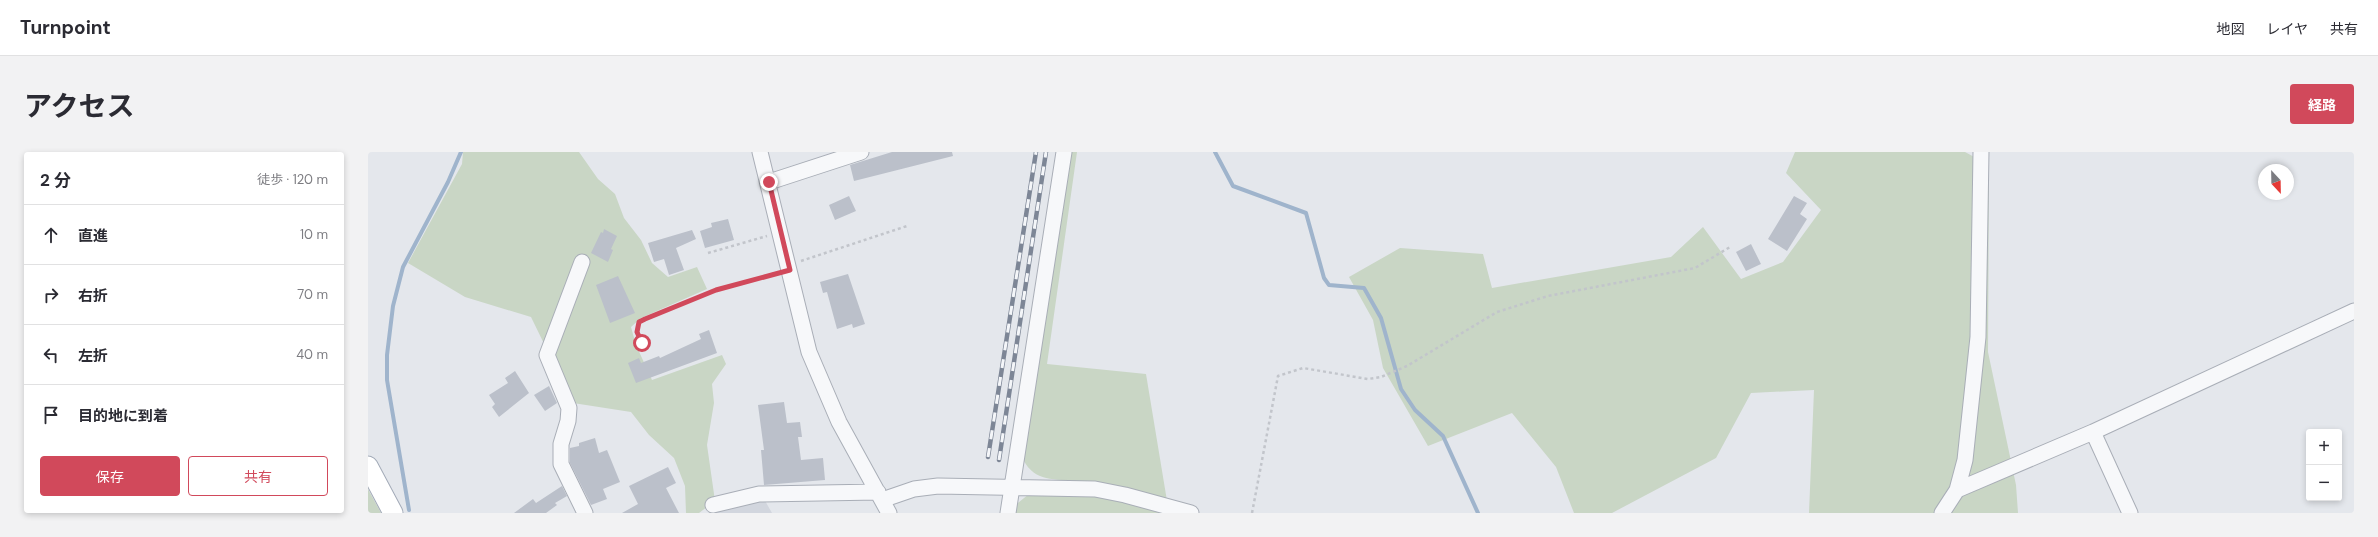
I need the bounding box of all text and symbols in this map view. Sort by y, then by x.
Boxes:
text: Turnpoint [20,15,111,40]
text: 地図 [2216,20,2244,38]
text: レイヤ [2266,20,2308,38]
text: 共有 [2330,20,2358,38]
button: 経路 [2290,84,2354,124]
text: アクセス [24,88,135,125]
north arrow [2258,164,2294,200]
text: 2 分 [40,169,71,191]
text: 徒歩 · 120 m [257,171,328,188]
route end [760,173,778,191]
icon: ahead [40,224,62,246]
text: 直進 [78,226,108,246]
text: 10 m [300,226,328,243]
icon: right [40,284,62,306]
text: 右折 [78,286,108,306]
text: 70 m [297,286,328,303]
route start [633,334,651,352]
icon: left [40,344,62,366]
text: 左折 [78,346,108,366]
text: 40 m [296,346,328,363]
icon: arrive [40,404,62,426]
text: 目的地に到着 [78,406,168,426]
map controls [2306,429,2342,501]
button: + [2306,429,2342,465]
button: 保存 [40,456,180,496]
button: 共有 [188,456,328,496]
button: − [2306,465,2342,501]

